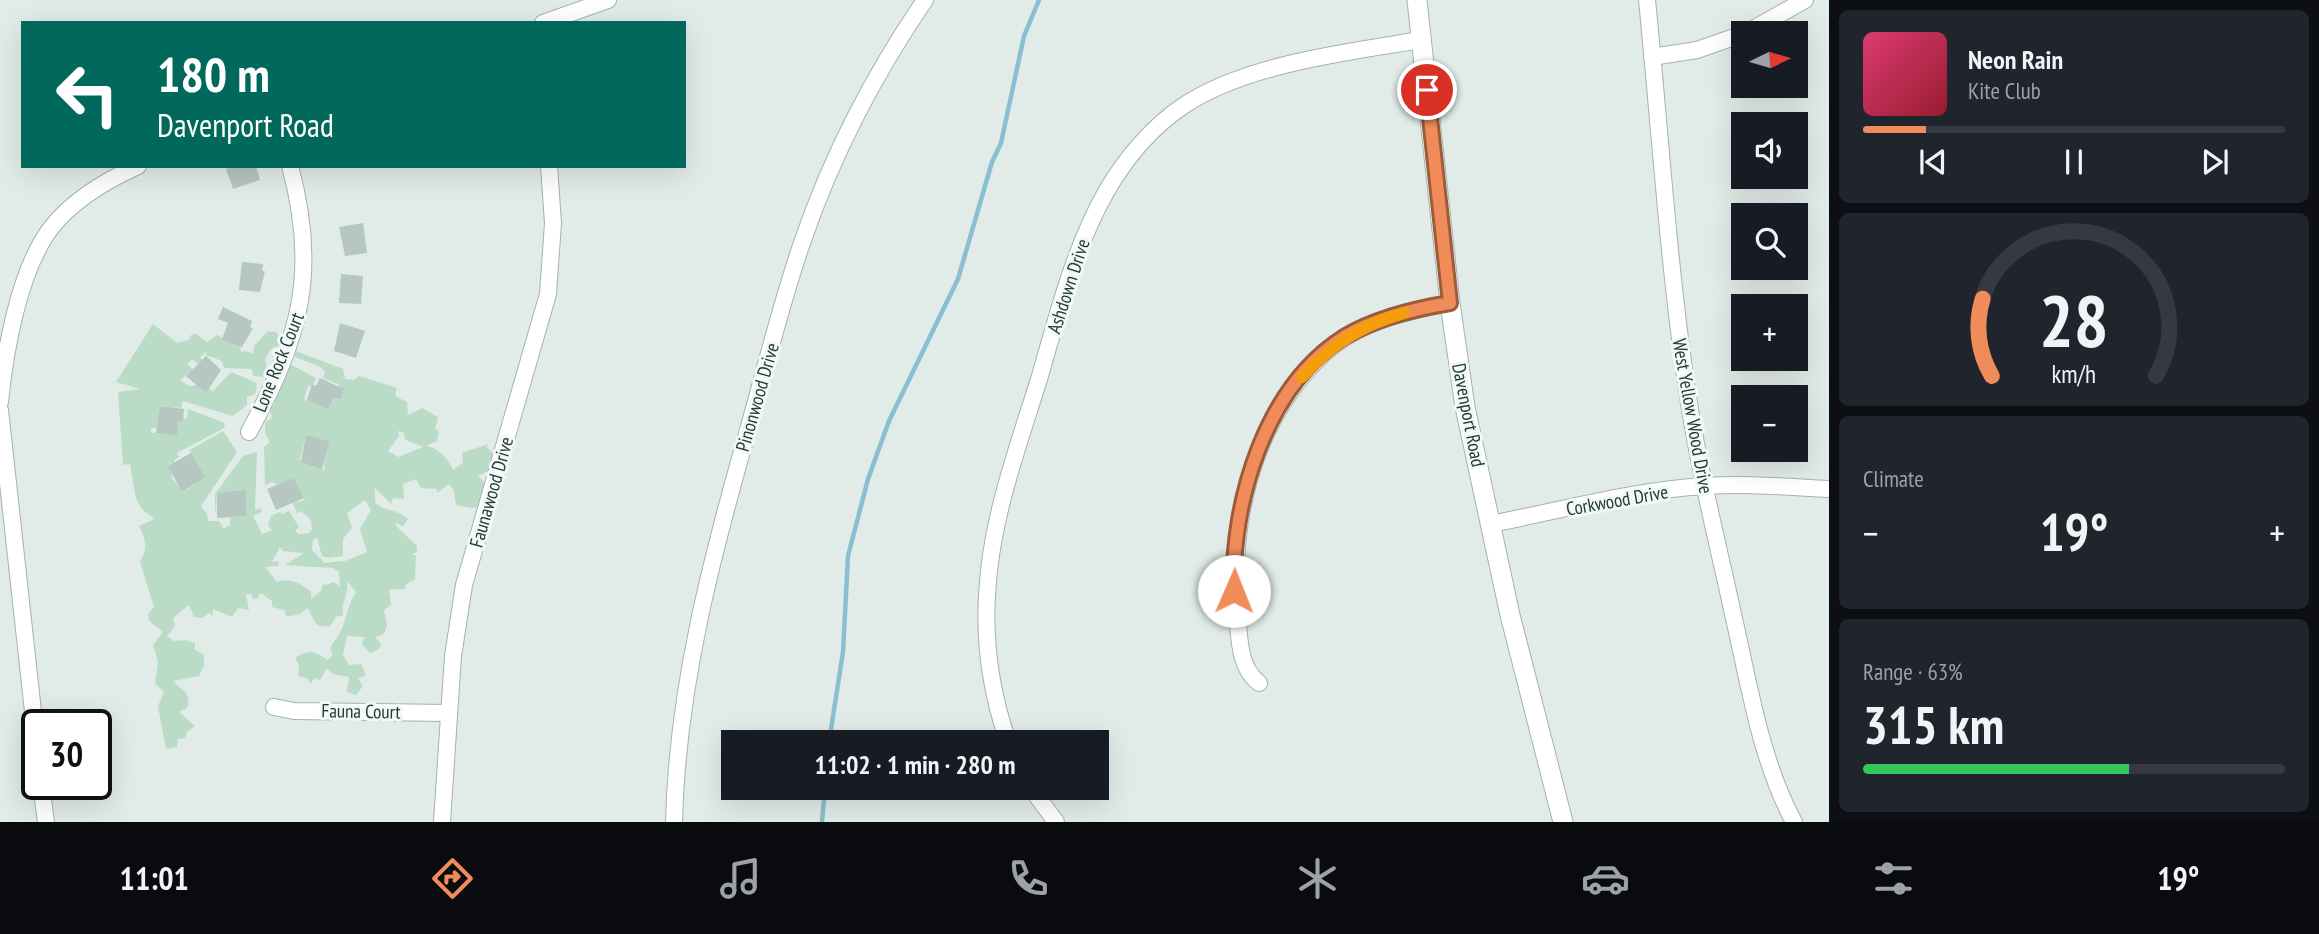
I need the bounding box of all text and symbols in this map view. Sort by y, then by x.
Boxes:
north arrow [1731,21,1808,98]
map controls [1731,21,1808,462]
text: 180 m [157,42,270,106]
text: Neon Rain [1968,43,2063,76]
icon: left [42,49,133,140]
pin [1397,60,1457,120]
icon: arrive [1408,71,1446,109]
text: Kite Club [1968,76,2041,105]
text: Davenport Road [157,104,334,146]
button: sound [1731,112,1808,189]
icon: previous [1914,143,1952,181]
icon: pause [2055,143,2093,181]
icon: next [2196,143,2234,181]
button: search [1731,203,1808,280]
street label: Ashdown Drive [1041,235,1095,336]
text: 28 [2039,272,2109,366]
button: + [1731,294,1808,371]
street label: Lone Rock Court [247,308,309,415]
street label: West Yellow Wood Drive [1668,337,1718,496]
street label: Pinonwood Drive [730,340,784,454]
text: km/h [2052,357,2096,389]
street label: Davenport Road [1447,361,1491,469]
button: − [1731,385,1808,462]
street label: Faunawood Drive [464,434,518,550]
text: Climate [1863,464,1924,493]
street label: Corkwood Drive [1564,479,1670,521]
text: 19° [2040,498,2108,565]
text: − [1863,508,1879,557]
text: + [2269,508,2285,557]
position arrow [1197,554,1271,628]
text: Range · 63% [1863,657,1963,686]
text: 315 km [1863,691,2004,758]
street label: Fauna Court [321,698,402,724]
speed limit sign: 30 [21,709,112,800]
text: 11:02 · 1 min · 280 m [815,748,1015,781]
icon: directions [428,854,477,903]
icon: music [716,854,765,903]
icon: phone [1004,854,1053,903]
icon: climate [1293,854,1342,903]
icon: car [1581,854,1630,903]
icon: filters [1869,854,1918,903]
text: 11:01 [120,857,189,899]
text: 19° [2157,857,2199,899]

